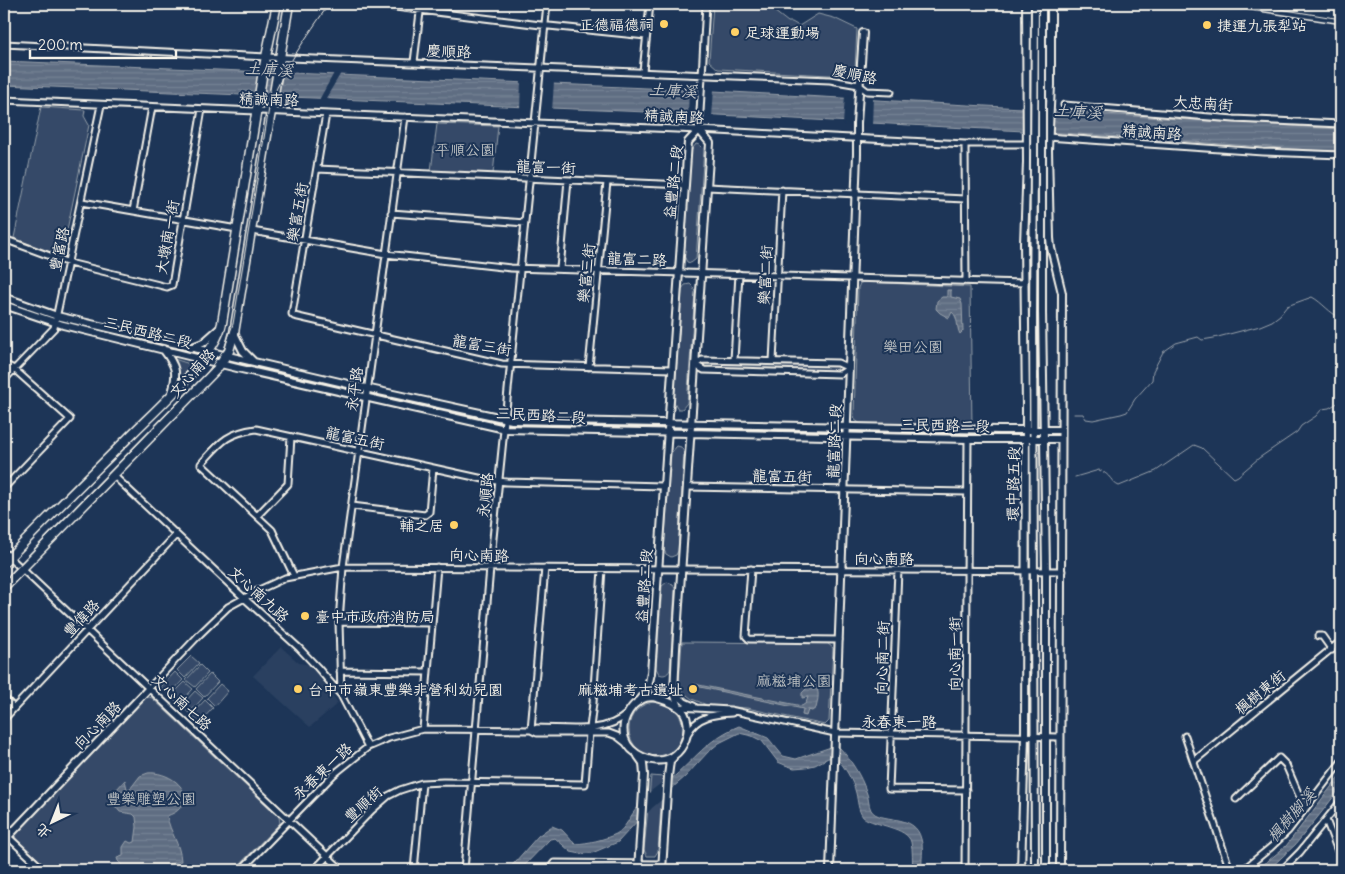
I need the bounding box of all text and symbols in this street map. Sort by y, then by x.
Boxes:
place label: 正德福德祠 [579,15,654,34]
place label: 捷運九張犁站 [1217,16,1307,35]
marker: 正德福德祠 [658,18,670,30]
marker: 捷運九張犁站 [1201,19,1213,31]
place label: 足球運動場 [745,23,820,42]
marker: 足球運動場 [729,26,741,38]
scale bar [30,28,176,60]
text: 200 m [38,35,83,54]
street label: 慶順路 [426,41,472,61]
water label: 土庫溪 [245,58,294,80]
street label: 慶順路 [831,60,879,88]
water label: 土庫溪 [649,79,698,101]
street label: 精誠南路 [239,88,299,110]
street label: 大忠南街 [1172,91,1234,115]
water label: 土庫溪 [1054,100,1103,122]
street label: 精誠南路 [644,105,704,127]
street label: 精誠南路 [1121,120,1183,144]
park label: 平順公園 [435,140,495,159]
street label: 益豐路二段 [660,144,686,220]
street label: 龍富一街 [516,156,576,178]
street label: 樂富五街 [282,181,312,243]
street label: 大墩南一街 [151,198,183,276]
street label: 豐富路 [45,225,73,273]
street label: 樂富三街 [573,242,599,304]
street label: 樂富二街 [754,245,776,305]
street label: 龍富二路 [607,248,667,270]
street label: 三民西路二段 [102,312,194,352]
street label: 龍富三街 [451,330,513,360]
park label: 樂田公園 [883,337,943,356]
street label: 文心南路 [165,344,219,402]
street label: 永平路 [341,365,367,413]
street label: 三民西路二段 [496,403,586,427]
street label: 龍富路二段 [823,403,845,479]
street label: 三民西路二段 [900,415,990,435]
street label: 龍富五街 [324,422,386,454]
street label: 環中路五段 [1003,446,1023,522]
street label: 龍富五街 [752,466,812,486]
street label: 永順路 [473,472,497,518]
place label: 輔之居 [399,516,444,535]
marker: 輔之居 [448,519,460,531]
street label: 向心南路 [449,545,509,565]
street label: 益豐路二段 [632,548,656,624]
street label: 向心南路 [854,549,914,568]
street label: 文心南九路 [225,562,293,626]
street label: 豐偉路 [59,595,103,641]
place label: 臺中市政府消防局 [315,607,435,626]
marker: 臺中市政府消防局 [299,610,311,622]
street label: 向心南一街 [945,616,964,692]
street label: 向心南二街 [871,620,893,696]
street label: 楓樹東街 [1231,666,1289,718]
street label: 文心南七路 [148,669,216,735]
park label: 麻糍埔公園 [756,671,832,690]
place label: 台中市嶺東豐樂非營利幼兒園 [308,680,503,699]
place label: 麻糍埔考古遺址 [578,680,683,699]
marker: 台中市嶺東豐樂非營利幼兒園 [292,683,304,695]
marker: 麻糍埔考古遺址 [687,683,699,695]
street label: 向心南路 [69,697,125,753]
street label: 永春東一路 [861,712,937,731]
street label: 永春東一路 [288,738,356,804]
street label: 豐順街 [340,782,386,826]
water label: 楓樹腳溪 [1262,784,1320,846]
park label: 豐樂雕塑公園 [106,789,196,808]
north arrow [28,796,78,846]
text: 北 [32,820,54,843]

